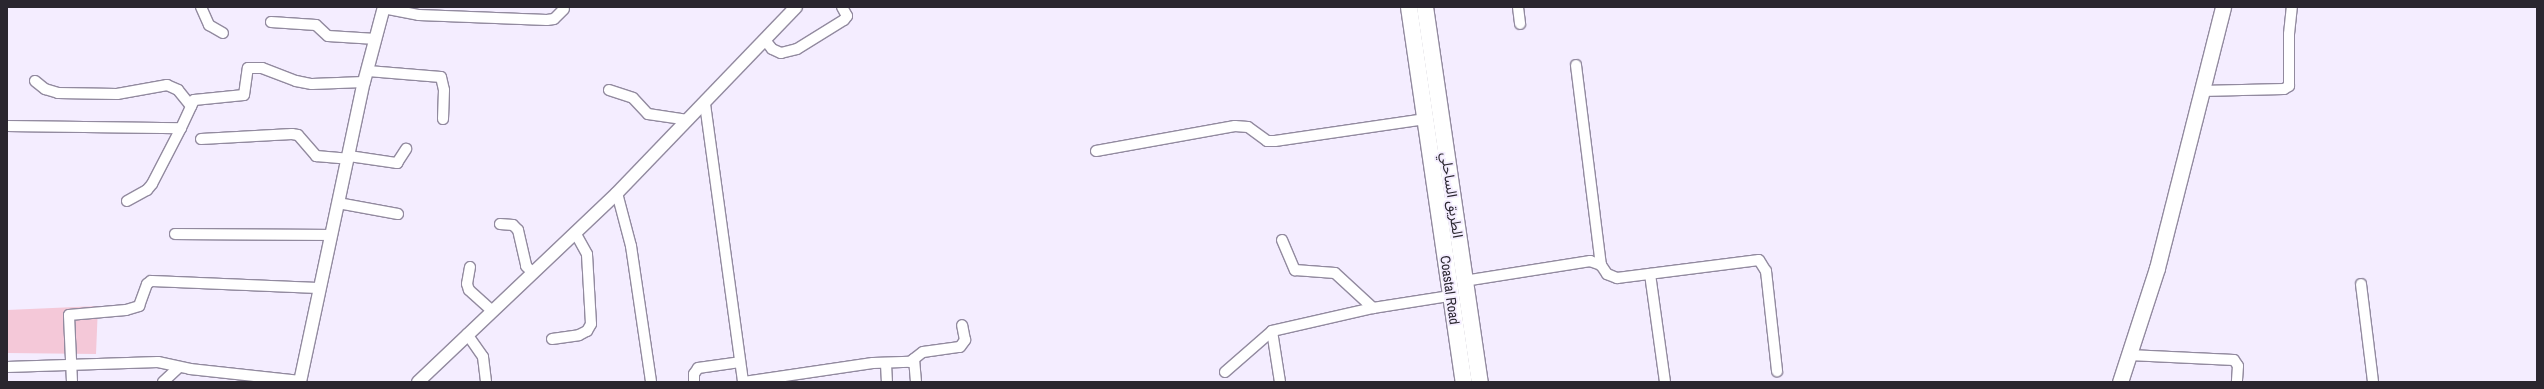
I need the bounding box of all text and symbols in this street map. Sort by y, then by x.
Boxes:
street label: الطريق الساحلي [1438,151,1466,239]
street label: Coastal Road [1437,254,1463,326]

